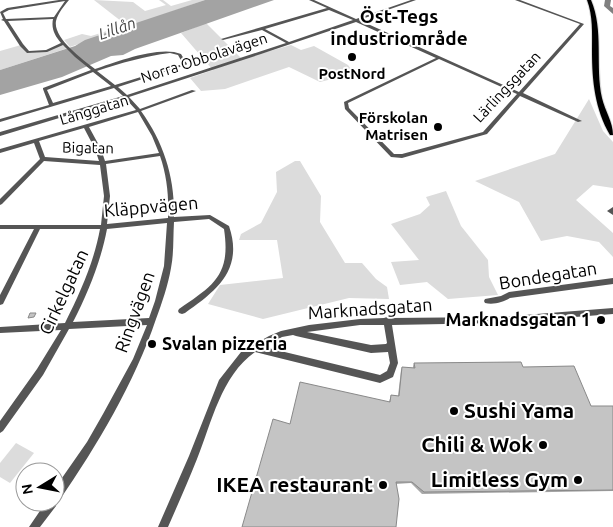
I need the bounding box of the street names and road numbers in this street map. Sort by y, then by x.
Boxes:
street label: Norra Obbolavägen [138,29,269,86]
street label: Lärlingsgatan [469,48,544,126]
street label: Långgatan [57,91,130,128]
street label: Bigatan [62,139,114,156]
street label: Kläppvägen [103,192,199,220]
street label: Cirkelgatan [35,246,92,337]
street label: Bondegatan [497,257,598,293]
street label: Ringvägen [110,268,158,355]
street label: Marknadsgatan [307,294,433,322]

